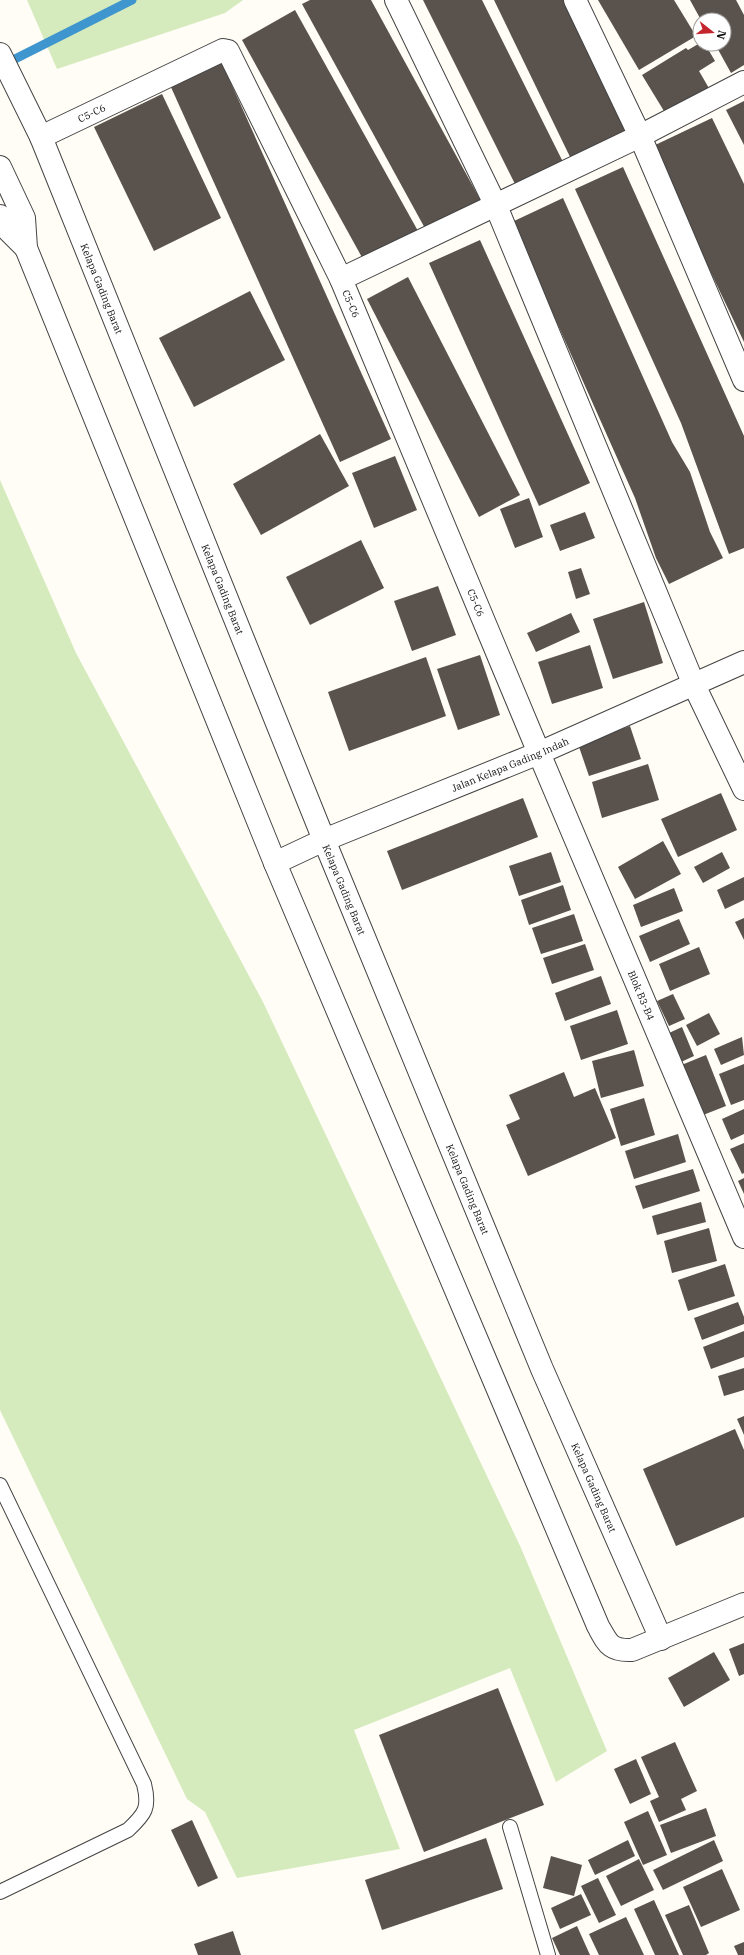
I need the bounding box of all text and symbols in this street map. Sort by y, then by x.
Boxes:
north arrow [692,12,732,52]
text: N [714,29,730,41]
street label: C5-C6 [76,101,108,125]
street label: Kelapa Gading Barat [78,242,126,336]
street label: C5-C6 [339,288,362,320]
street label: Kelapa Gading Barat [199,542,247,637]
street label: C5-C6 [464,587,487,619]
street label: Jalan Kelapa Gading Indah [450,735,571,795]
street label: Kelapa Gading Barat [320,843,369,937]
street label: Blok B3-B4 [625,969,657,1022]
street label: Kelapa Gading Barat [443,1142,492,1237]
street label: Kelapa Gading Barat [568,1441,619,1535]

